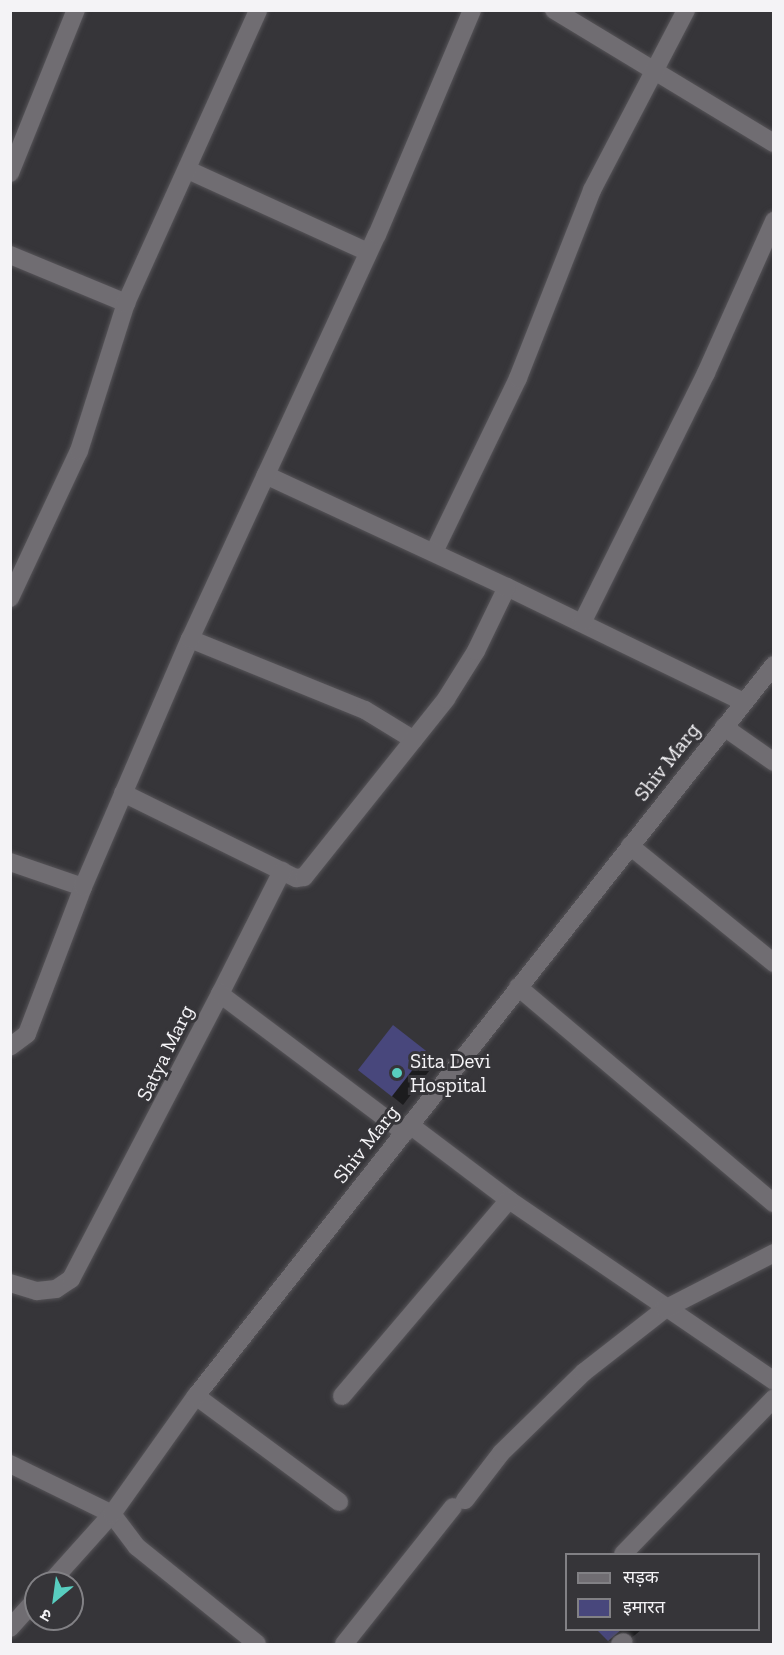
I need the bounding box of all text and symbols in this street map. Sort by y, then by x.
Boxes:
street label: Shiv Marg [629,718,705,806]
street label: Satya Marg [131,1001,199,1105]
place label: Sita Devi Hospital [410,1048,491,1098]
marker: Sita Devi Hospital [388,1064,406,1082]
street label: Shiv Marg [328,1100,404,1188]
legend [565,1553,760,1631]
text: सड़क [623,1566,659,1588]
north arrow [24,1571,84,1631]
text: इमारत [623,1596,665,1618]
text: उ [37,1605,55,1626]

